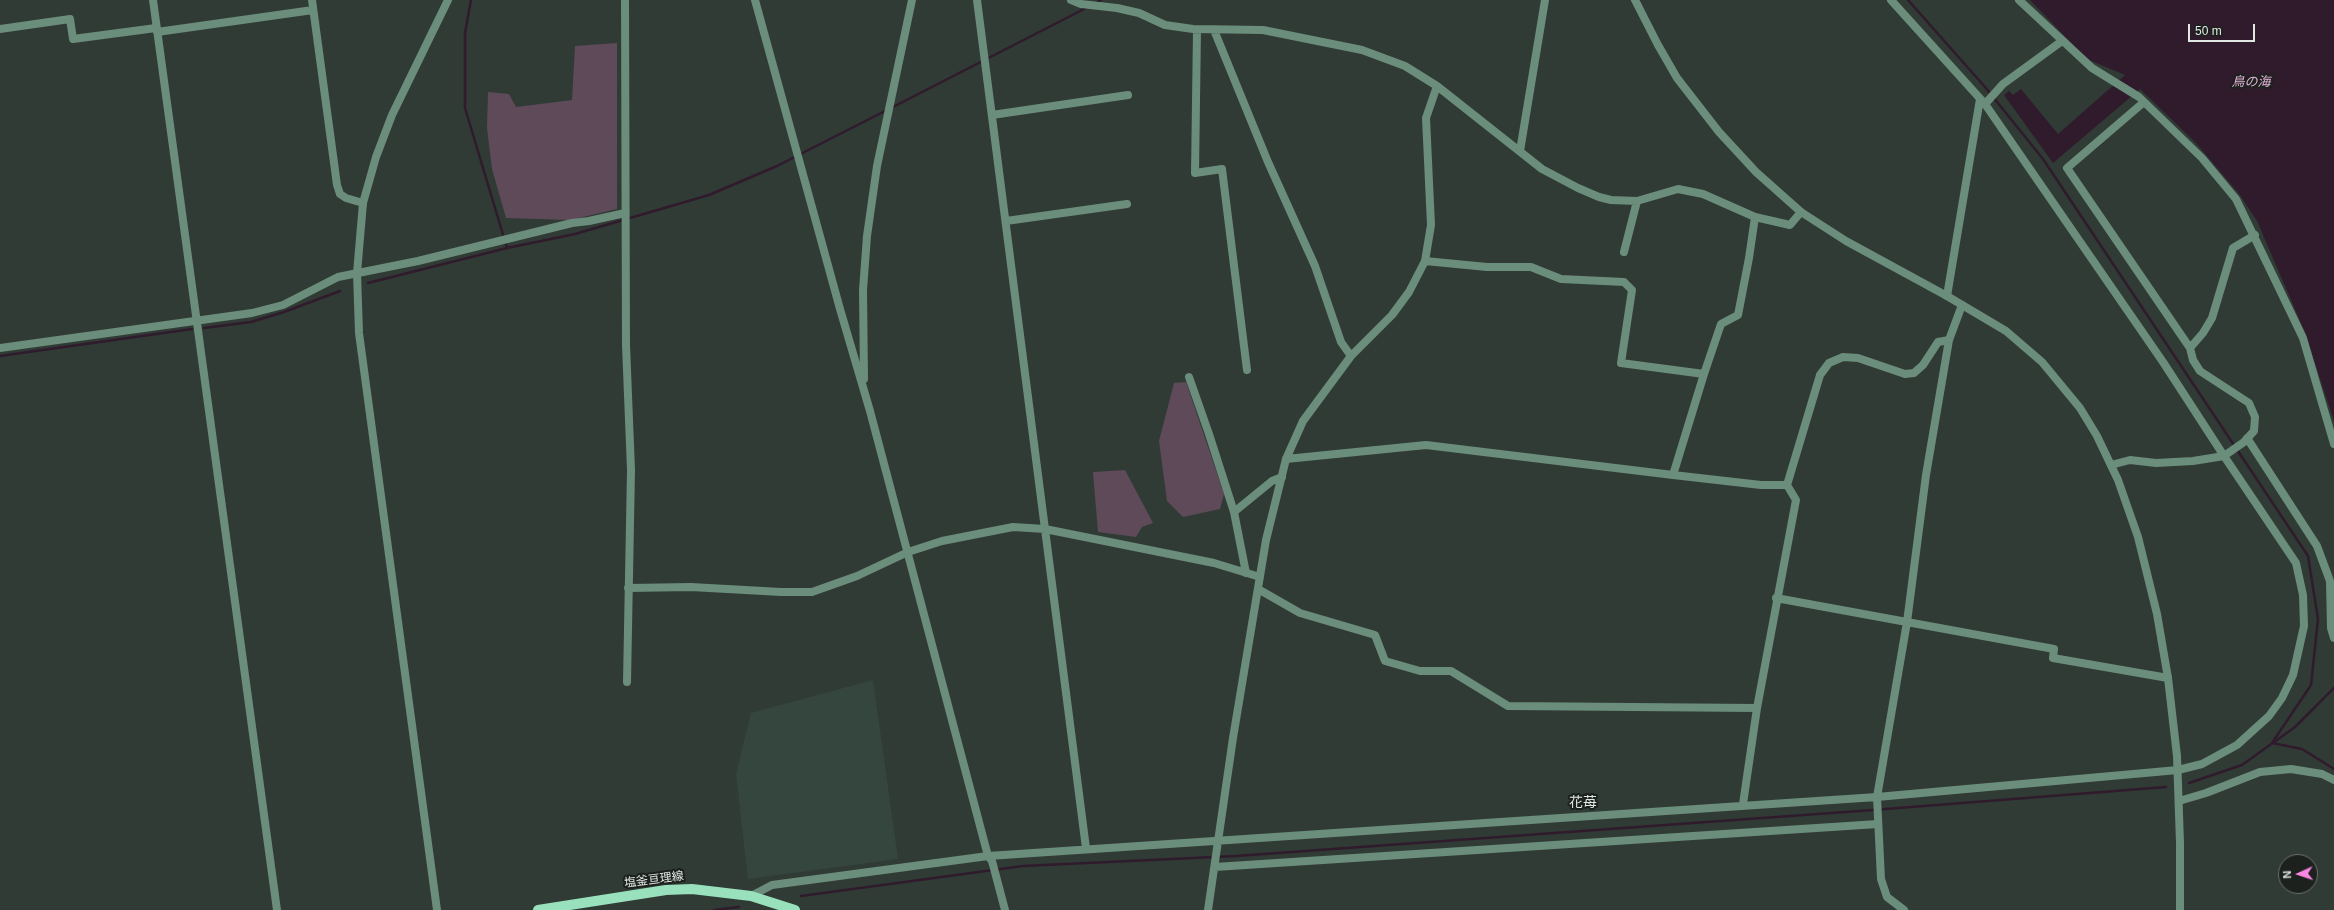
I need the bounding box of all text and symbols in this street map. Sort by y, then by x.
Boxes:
scale bar [2190,16,2257,42]
text: 50 m [2195,24,2222,38]
water label: 鳥の海 [2232,74,2270,90]
district label: 花苺 [1569,795,1597,811]
north arrow [2278,854,2318,894]
street label: 塩釜亘理線 [623,869,685,891]
text: N [2281,870,2293,879]

